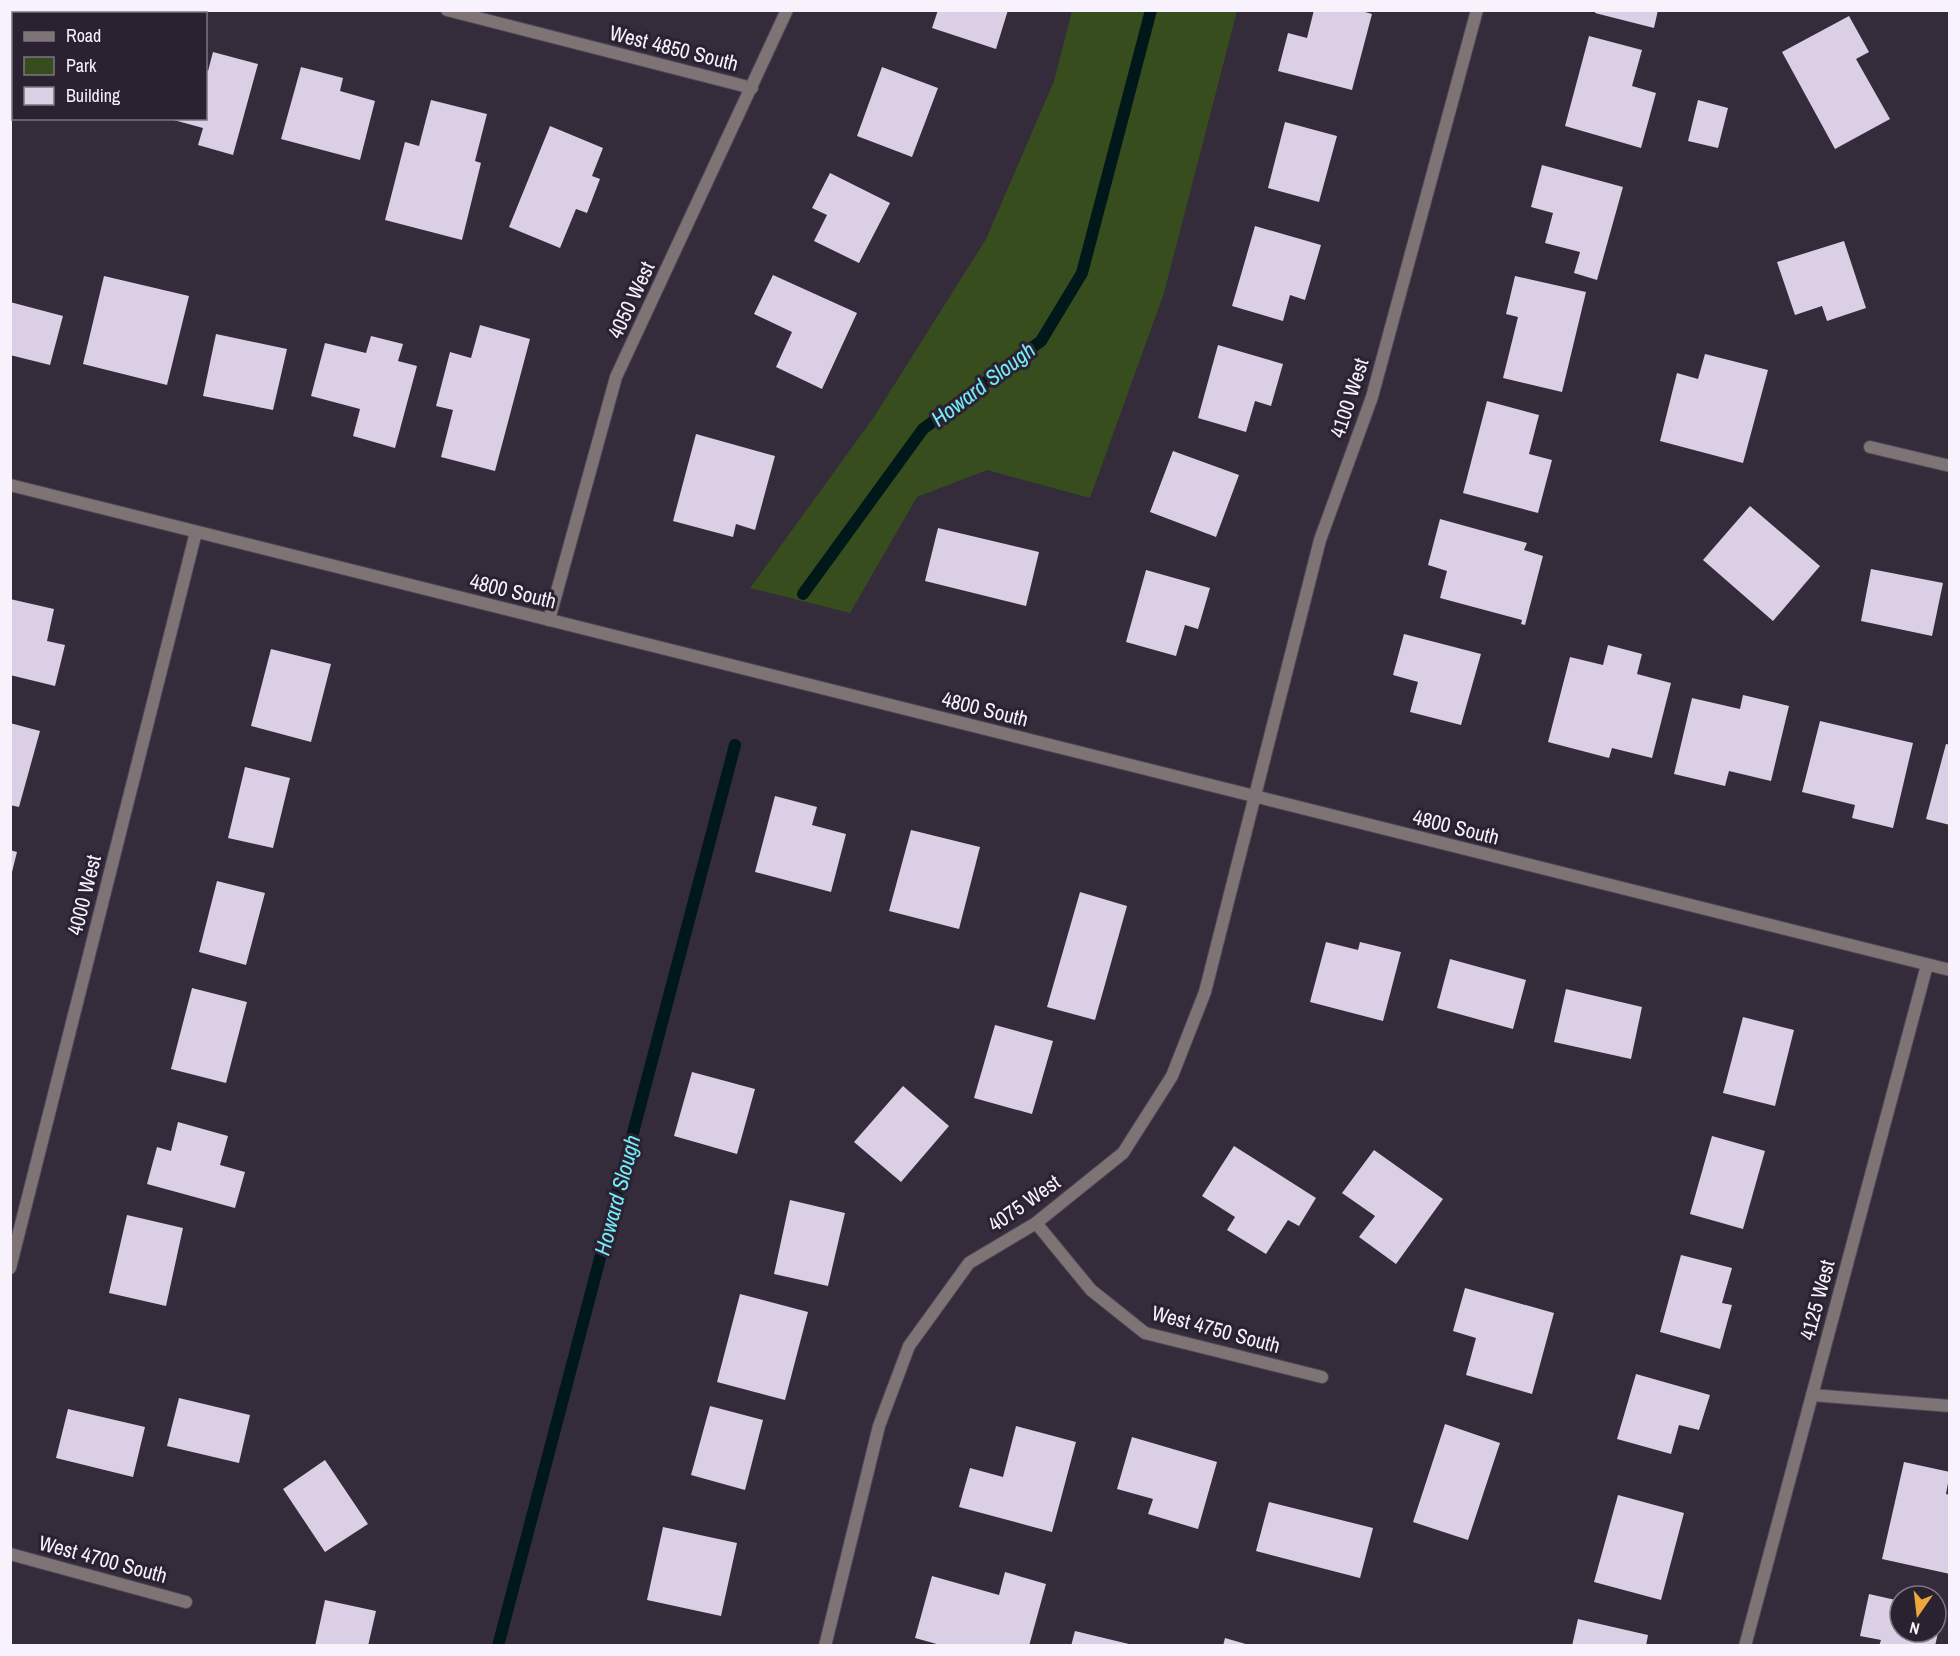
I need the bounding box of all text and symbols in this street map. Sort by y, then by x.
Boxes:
legend [12,12,207,120]
street label: West 4850 South [607,18,741,78]
text: Road [66,23,101,48]
text: Park [66,53,97,78]
text: Building [66,83,121,108]
street label: 4050 West [601,257,662,343]
water label: Howard Slough [925,335,1041,433]
street label: 4100 West [1323,354,1376,441]
street label: 4800 South [467,566,559,616]
street label: 4800 South [939,684,1031,734]
street label: 4800 South [1410,802,1502,852]
street label: 4000 West [60,851,108,938]
water label: Howard Slough [587,1132,647,1258]
street label: 4075 West [982,1167,1066,1238]
street label: 4125 West [1792,1256,1842,1343]
street label: West 4750 South [1149,1298,1283,1360]
street label: West 4700 South [36,1528,170,1590]
north arrow [1888,1584,1948,1644]
text: N [1907,1617,1922,1640]

